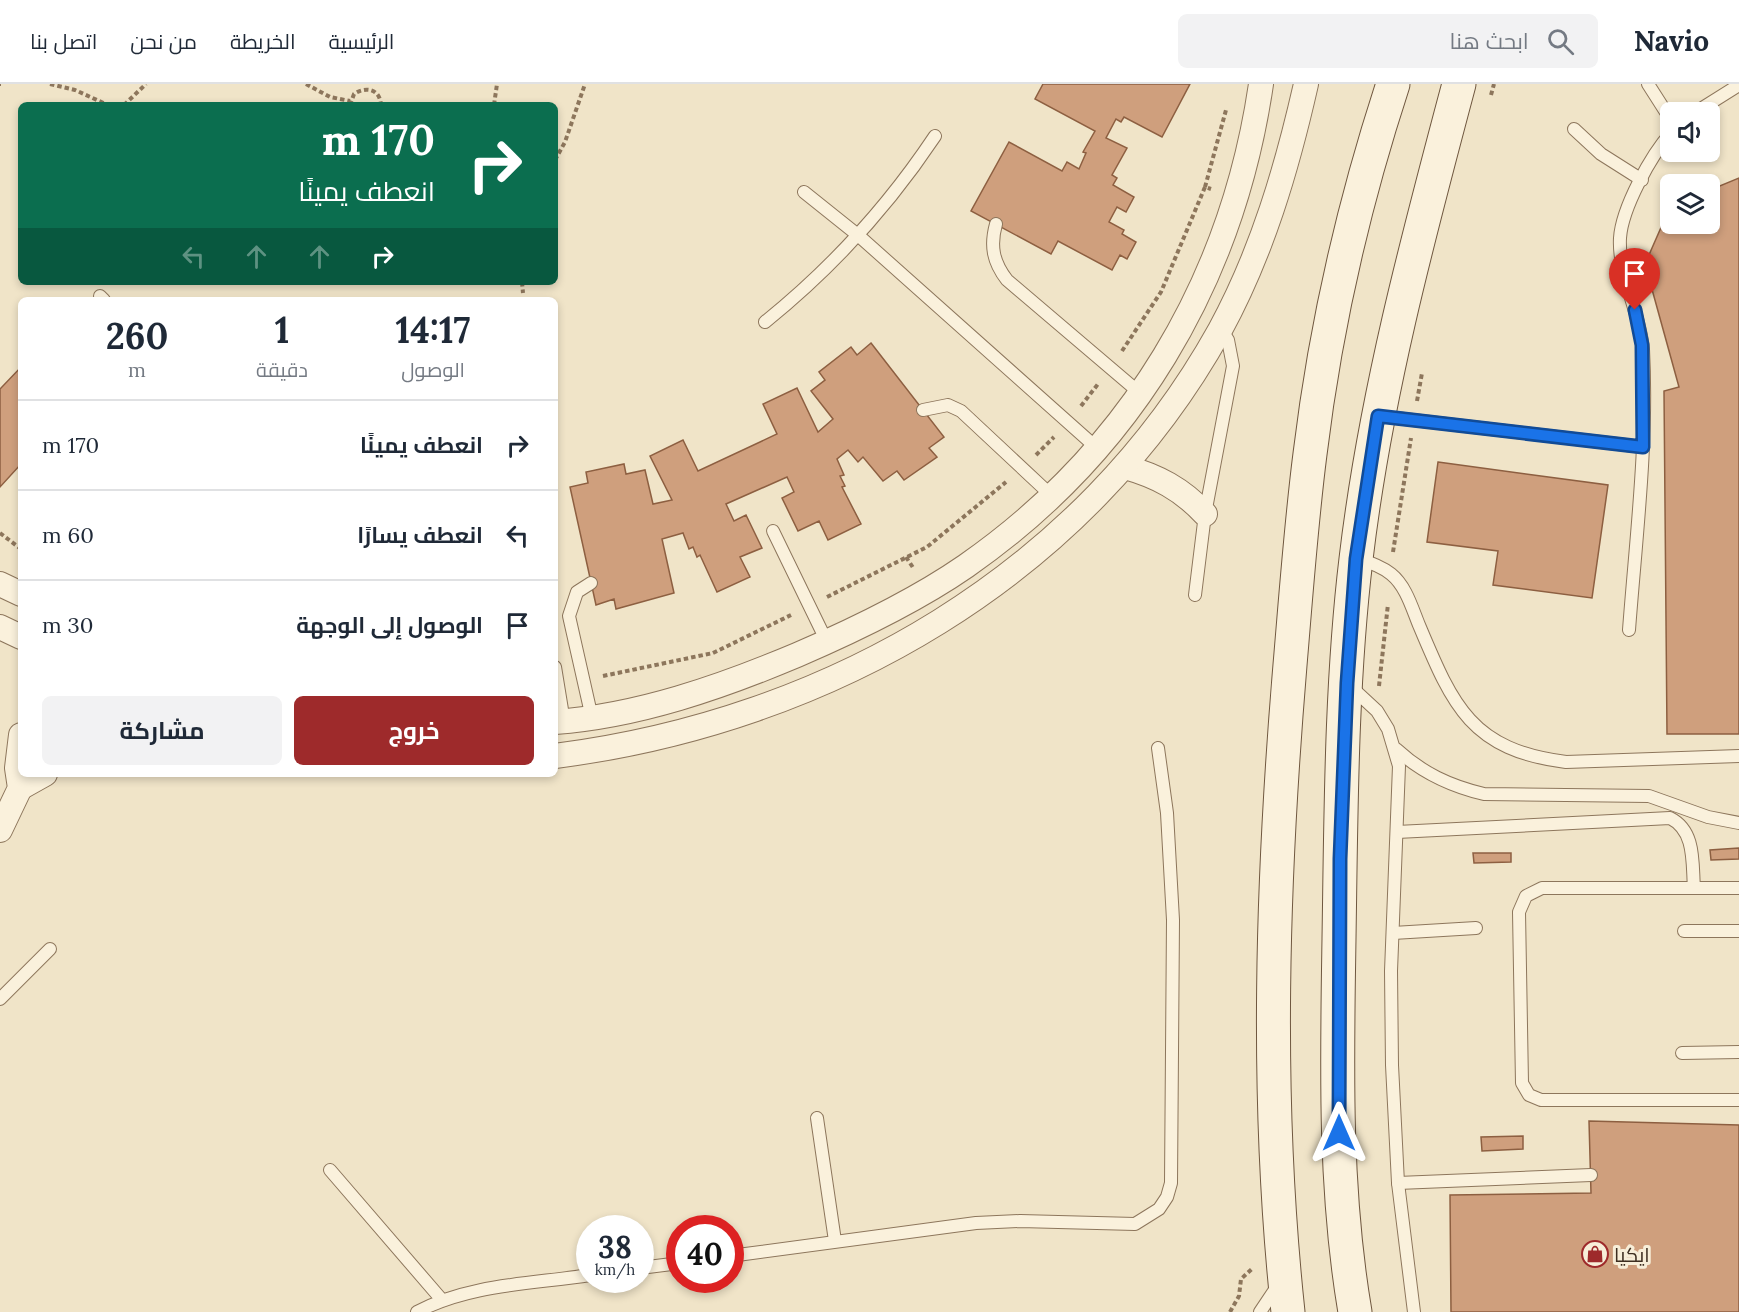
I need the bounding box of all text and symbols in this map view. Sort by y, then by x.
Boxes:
search box [1178,14,1598,68]
text: Navio [1634,23,1709,59]
icon: search [1544,25,1577,58]
text: ابحث هنا [1449,27,1529,55]
text: اتصل بنا [30,28,97,55]
text: من نحن [130,28,197,55]
text: الخريطة [230,28,296,55]
text: الرئيسية [329,28,394,55]
map controls [1660,102,1720,234]
button: sound [1660,102,1720,162]
text: 170 m [322,113,435,167]
icon: right [456,126,534,204]
text: انعطف يمينًا [298,174,435,208]
button: layers [1660,174,1720,234]
icon: left [177,240,210,273]
icon: ahead [240,240,273,273]
icon: ahead [303,240,336,273]
icon: right [366,240,399,273]
pin [1609,248,1660,310]
icon: arrive [1618,257,1651,290]
text: 1 [275,307,289,353]
text: 14:17 [396,307,470,353]
text: 260 [106,313,168,359]
text: m [128,357,146,382]
text: دقيقة [256,357,308,382]
text: الوصول [401,357,465,382]
icon: right [501,429,534,462]
text: 170 m [42,431,99,459]
text: انعطف يمينًا [360,431,483,459]
icon: left [501,519,534,552]
text: 60 m [42,521,94,549]
text: انعطف يسارًا [357,521,483,549]
icon: arrive [501,609,534,642]
text: 30 m [42,611,93,639]
text: الوصول إلى الوجهة [296,611,483,639]
button: مشاركة [42,696,282,765]
button: خروج [294,696,534,765]
position arrow [1307,1101,1371,1165]
speed limit sign: 40 [666,1215,744,1293]
text: 38 [598,1228,632,1266]
shop icon: ايكيا [1580,1239,1610,1269]
place label: ايكيا [1614,1242,1650,1267]
text: km/h [595,1260,635,1279]

